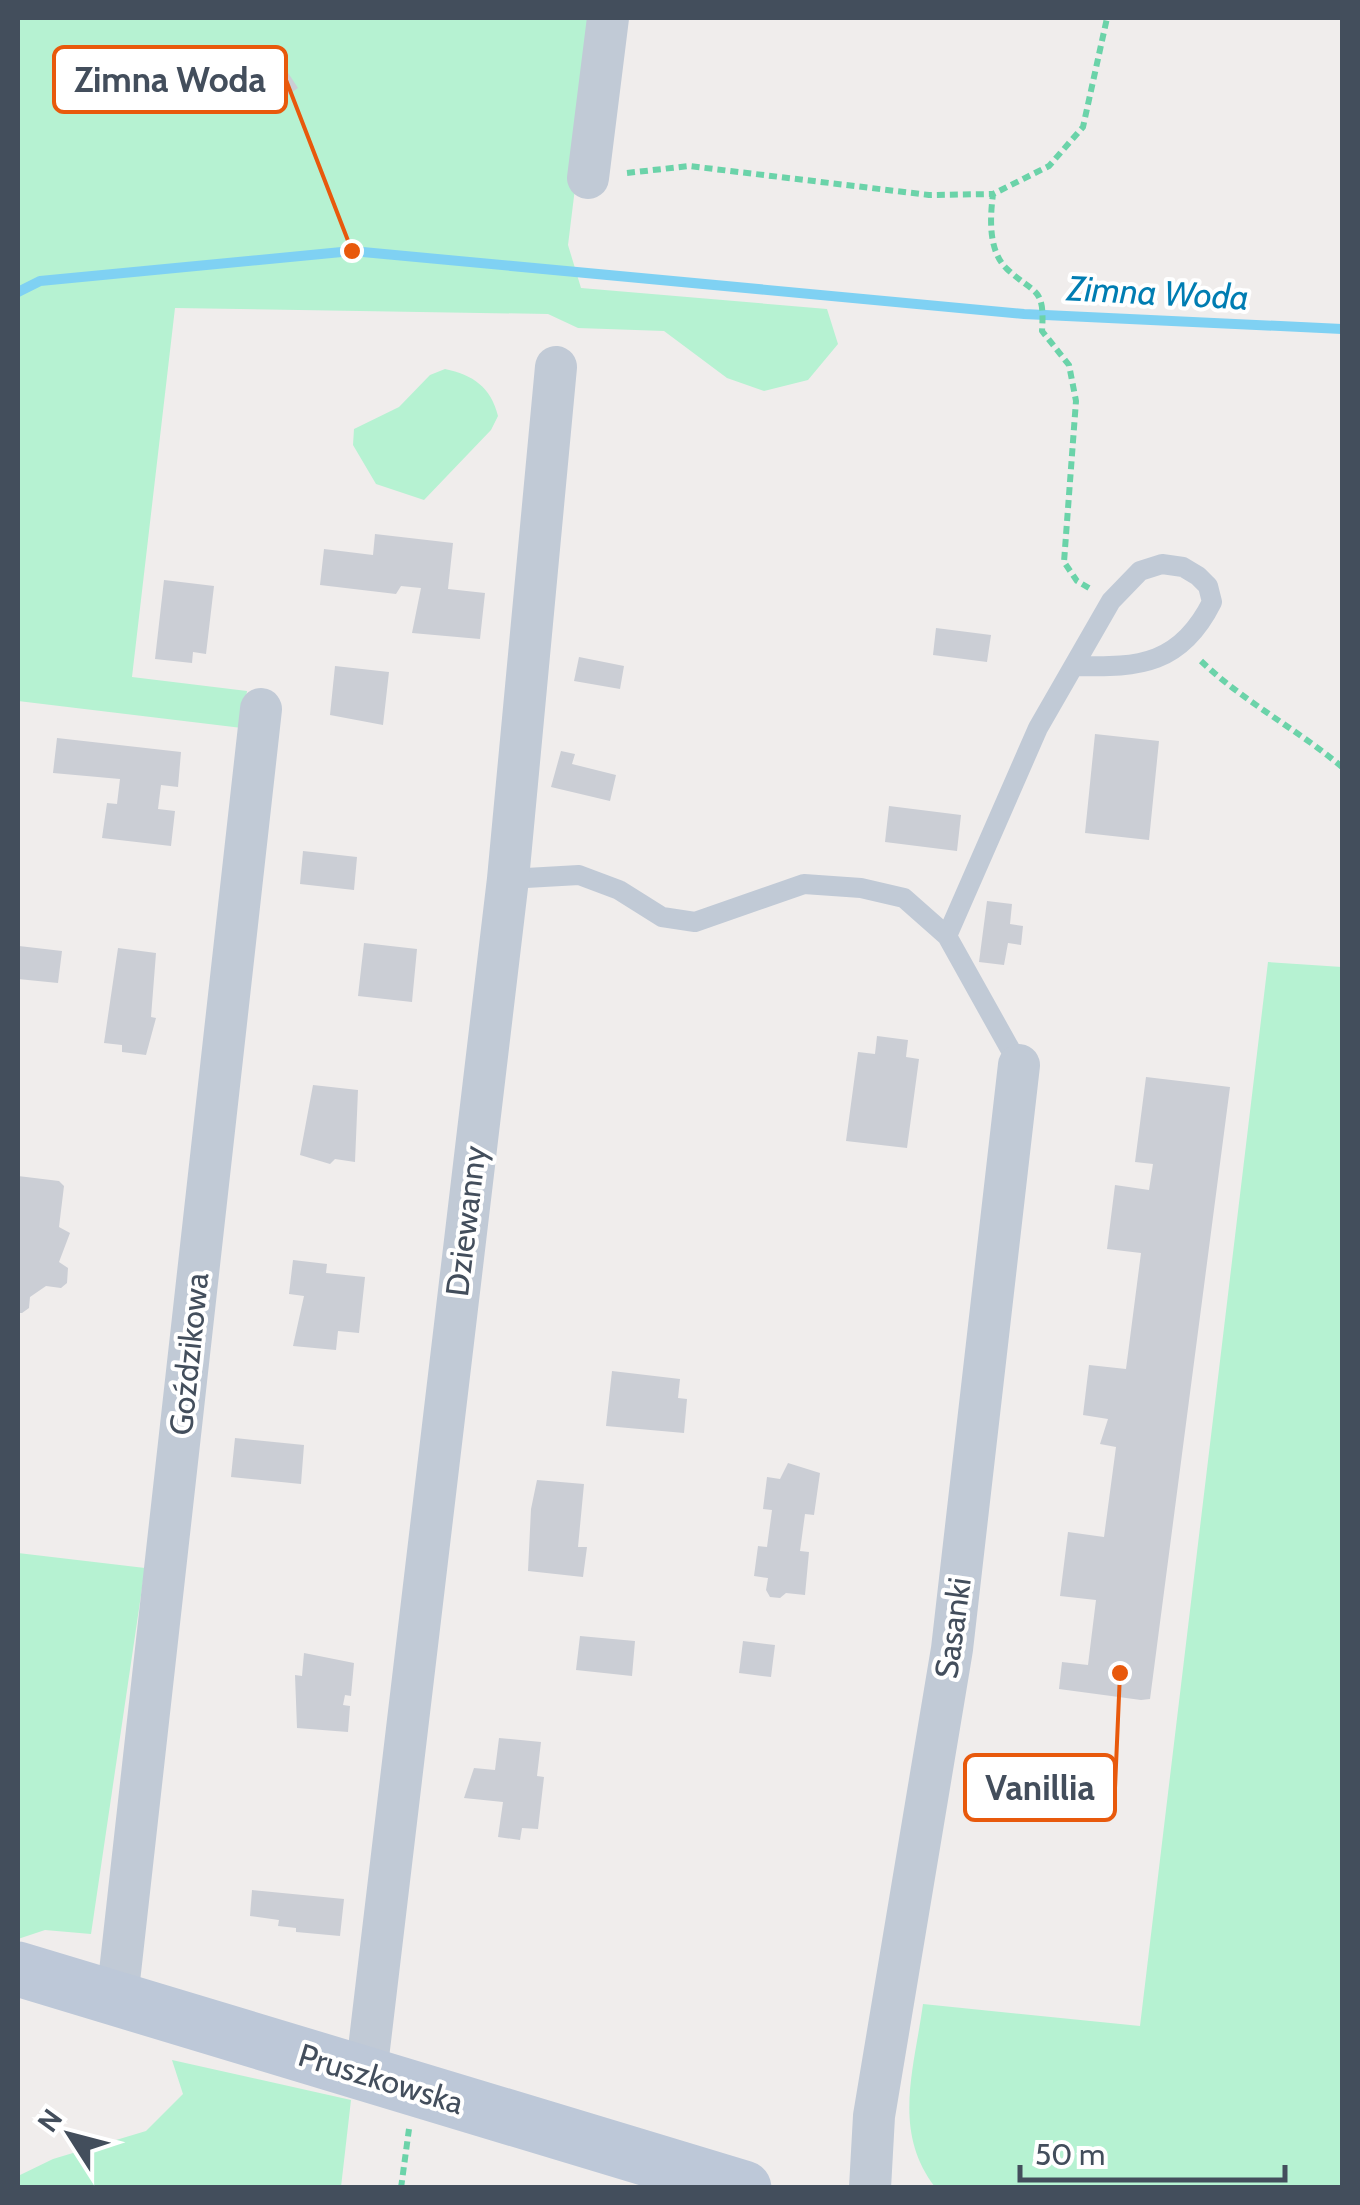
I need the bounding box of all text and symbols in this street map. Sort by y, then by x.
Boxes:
callout: Zimna Woda [54,47,286,112]
text: Zimna Woda [74,58,267,101]
water label: Zimna Woda [1064,266,1250,319]
street label: Dziewanny [437,1144,494,1298]
street label: Goździkowa [161,1270,216,1437]
street label: Sasanki [926,1575,979,1681]
callout: Vanillia [965,1755,1115,1820]
text: Vanillia [985,1766,1095,1809]
street label: Pruszkowska [294,2035,469,2122]
north arrow [20,2085,120,2185]
text: N [30,2102,69,2138]
scale bar [1020,2120,1285,2182]
text: 50 m [1035,2136,1105,2173]

